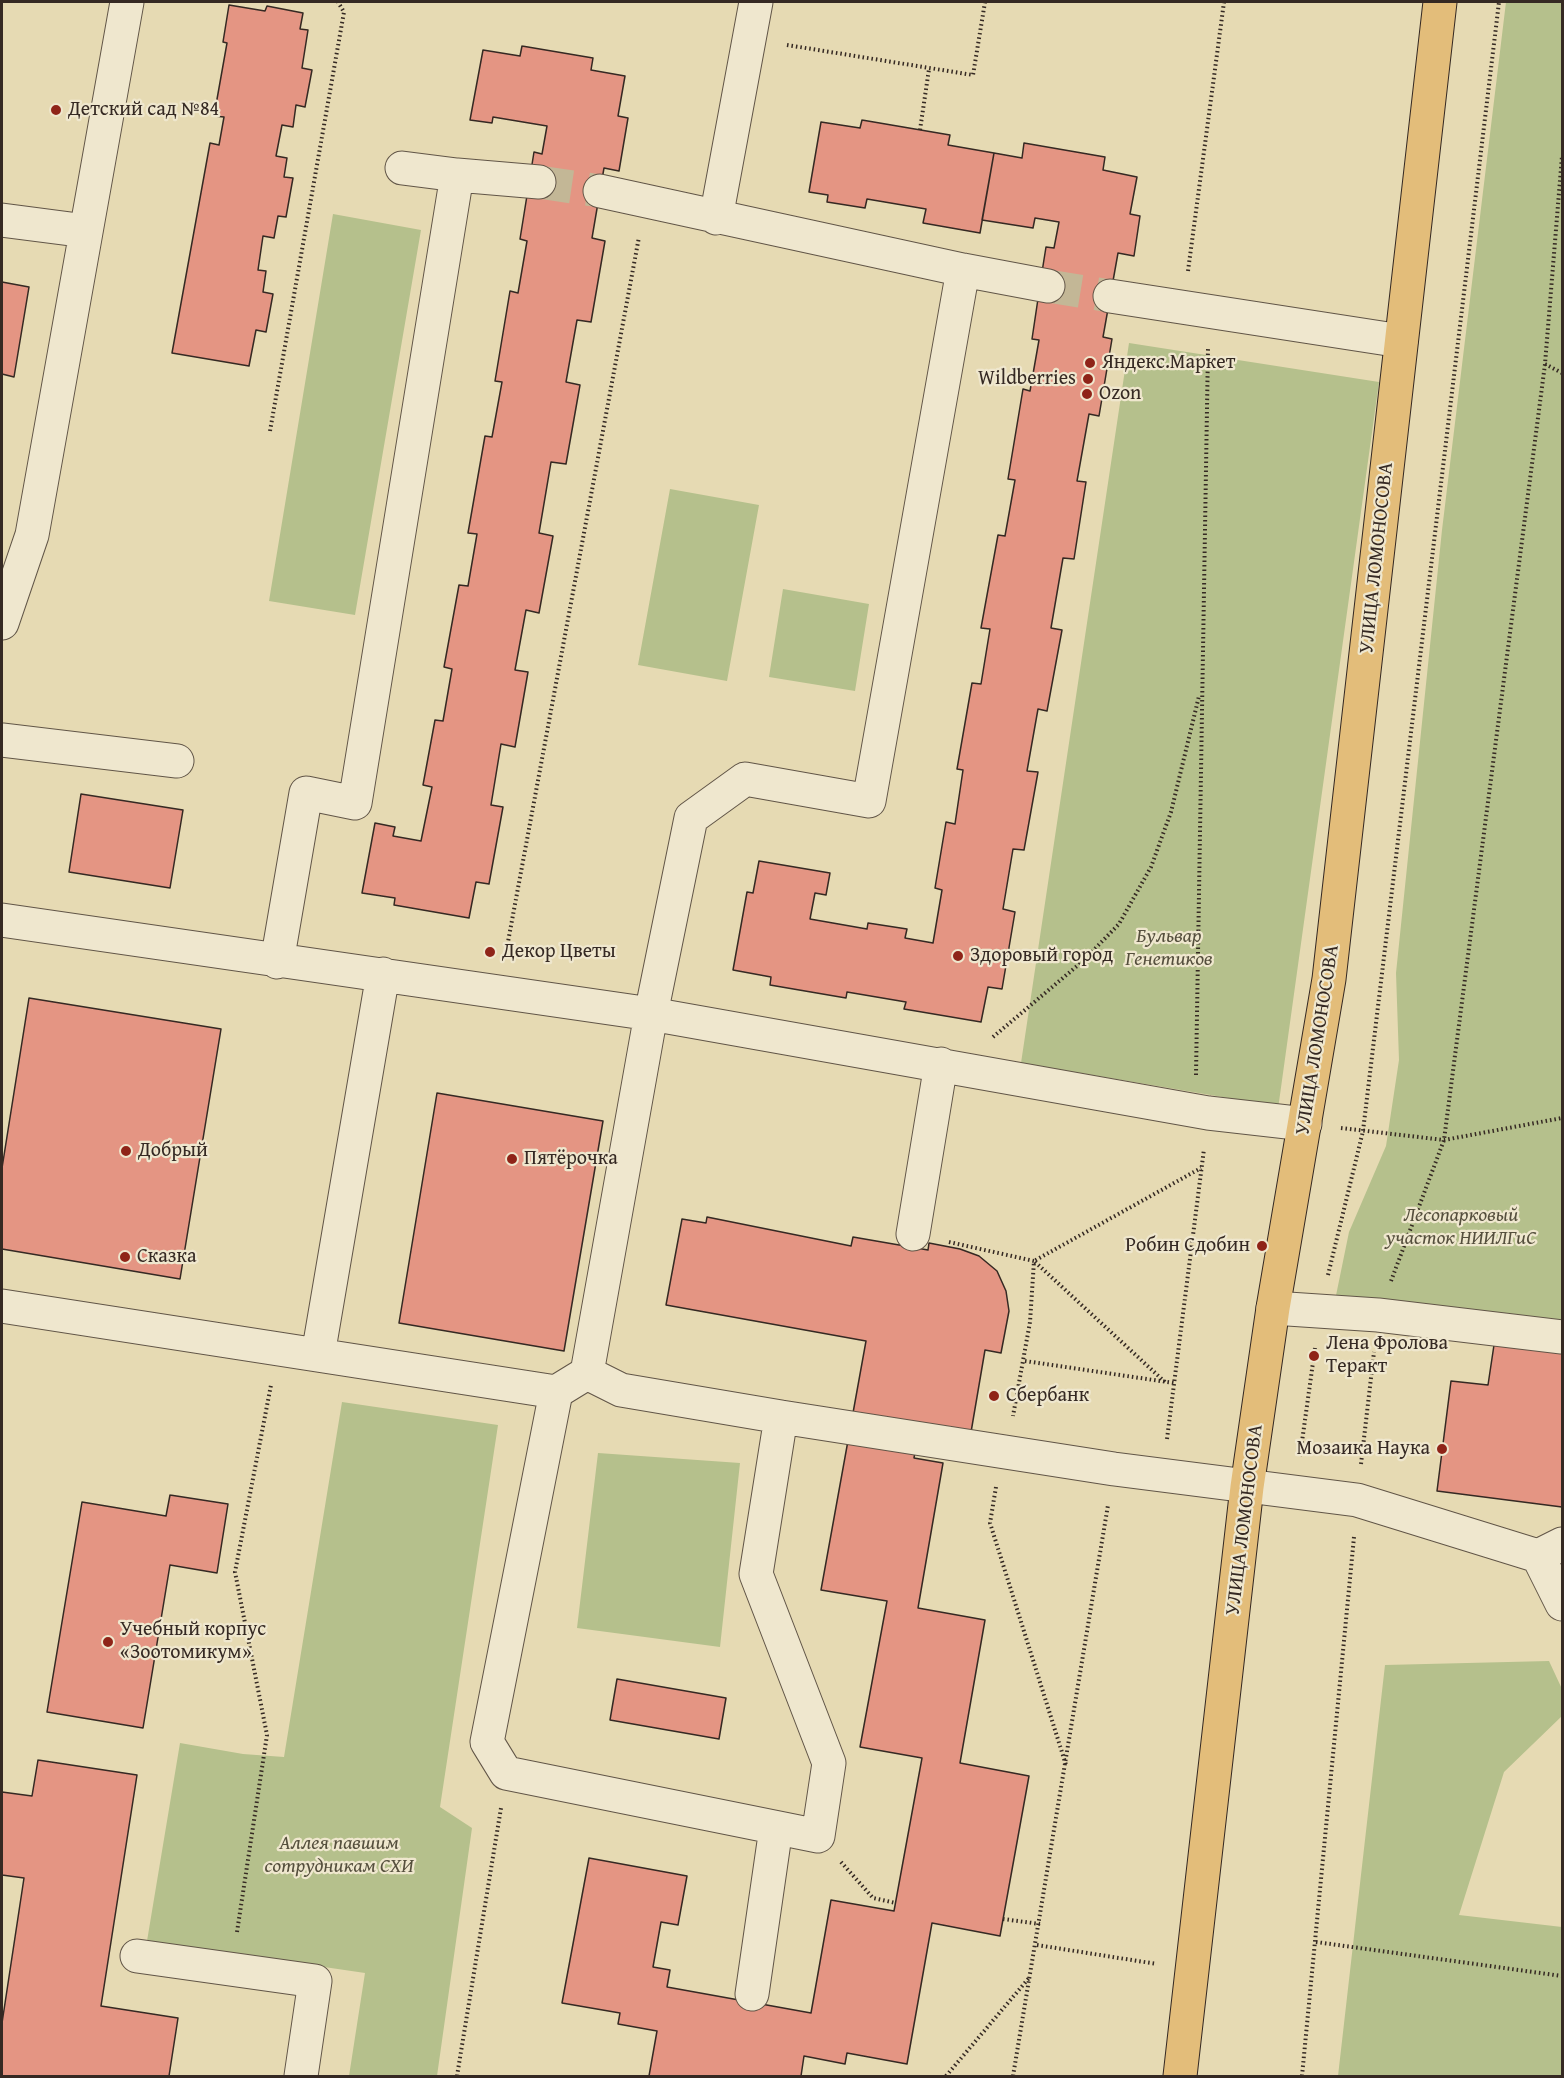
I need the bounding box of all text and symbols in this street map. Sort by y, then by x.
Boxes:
place label: Детский сад №84 [68,98,219,122]
marker: Детский сад №84 [49,103,63,117]
place label: Яндекс.Маркет [1102,351,1235,375]
marker: Яндекс.Маркет [1083,356,1097,370]
place label: Wildberries [978,367,1076,391]
marker: Wildberries [1081,372,1095,386]
place label: Ozon [1099,382,1141,406]
marker: Ozon [1080,387,1094,401]
street label: УЛИЦА ЛОМОНОСОВА [1355,461,1399,655]
park label: Бульвар Генетиков [1125,925,1213,972]
place label: Декор Цветы [502,940,616,964]
street label: УЛИЦА ЛОМОНОСОВА [1291,943,1345,1137]
place label: Здоровый город [970,944,1113,968]
marker: Декор Цветы [483,945,497,959]
marker: Здоровый город [951,949,965,963]
place label: Добрый [138,1139,208,1163]
marker: Добрый [119,1144,133,1158]
place label: Пятёрочка [524,1147,618,1171]
marker: Пятёрочка [505,1152,519,1166]
park label: Лесопарковый участок НИИЛГиС [1386,1204,1536,1251]
place label: Робин Сдобин [1125,1234,1250,1258]
marker: Робин Сдобин [1255,1239,1269,1253]
place label: Сказка [137,1245,197,1269]
marker: Сказка [118,1250,132,1264]
place label: Лена Фролова Теракт [1326,1332,1448,1379]
marker: Лена Фролова Теракт [1307,1349,1321,1363]
place label: Сбербанк [1006,1384,1089,1408]
marker: Сбербанк [987,1389,1001,1403]
street label: УЛИЦА ЛОМОНОСОВА [1221,1423,1269,1617]
place label: Мозаика Наука [1297,1437,1430,1461]
marker: Мозаика Наука [1435,1442,1449,1456]
place label: Учебный корпус «Зоотомикум» [120,1618,266,1665]
marker: Учебный корпус «Зоотомикум» [101,1635,115,1649]
park label: Аллея павшим сотрудникам СХИ [265,1832,413,1879]

